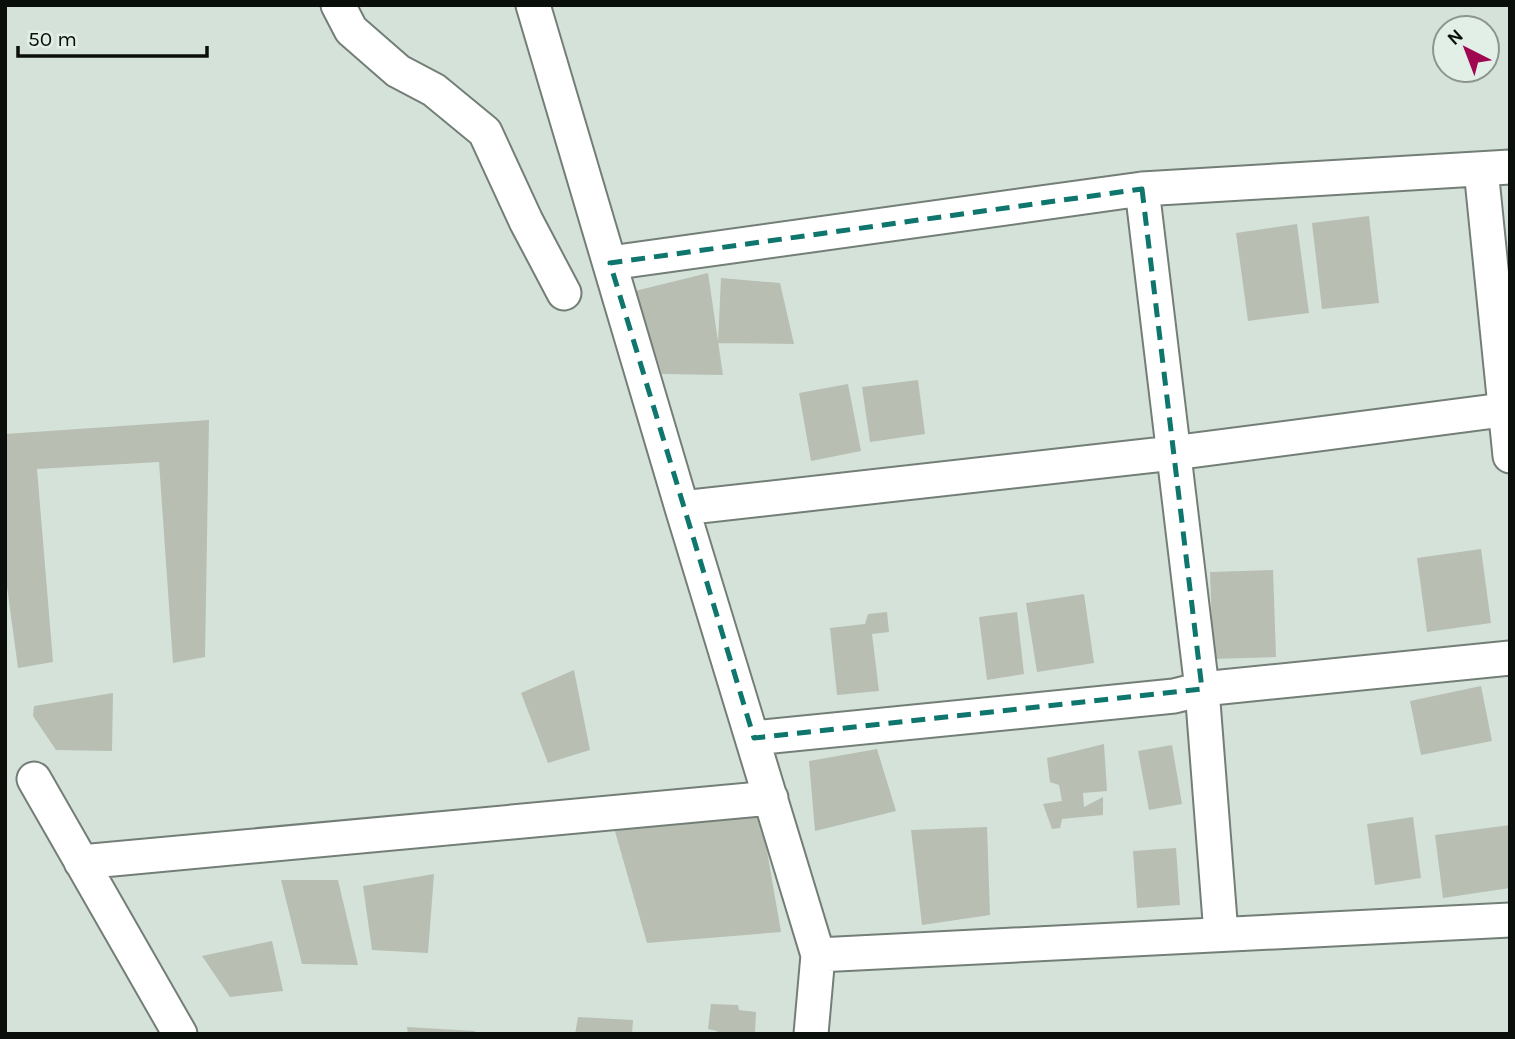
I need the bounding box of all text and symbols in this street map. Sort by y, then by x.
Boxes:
scale bar [18,14,206,58]
north arrow [1431,14,1501,84]
text: N [1443,24,1468,50]
text: 50 m [28,27,77,51]

